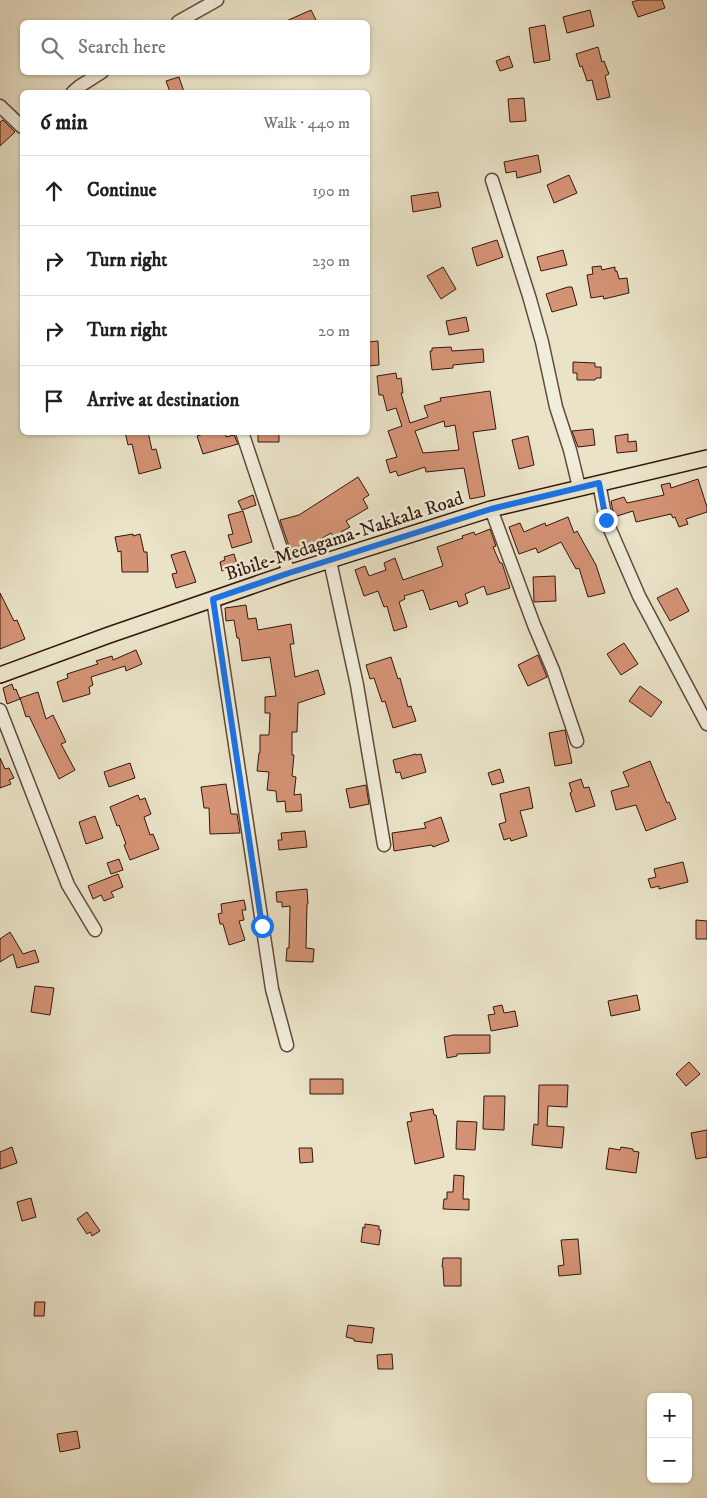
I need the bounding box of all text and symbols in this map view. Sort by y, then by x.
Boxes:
search box [20,20,370,75]
icon: search [38,34,66,62]
text: Search here [78,36,166,59]
text: 6 min [40,110,88,136]
text: Walk · 440 m [264,113,350,133]
icon: ahead [40,177,68,205]
text: Continue [87,179,157,202]
text: 190 m [312,181,350,201]
icon: right [40,247,68,275]
text: Turn right [87,249,167,272]
text: 230 m [312,251,350,271]
icon: right [40,317,68,345]
text: Turn right [87,319,167,342]
text: 20 m [318,321,350,341]
icon: arrive [40,387,68,415]
text: Arrive at destination [87,389,239,412]
street label: Bibile-Medagama-Nakkala Road [222,487,467,586]
route end [595,509,618,532]
route start [251,915,274,938]
map controls [647,1393,692,1483]
button: + [647,1393,692,1438]
button: − [647,1438,692,1483]

